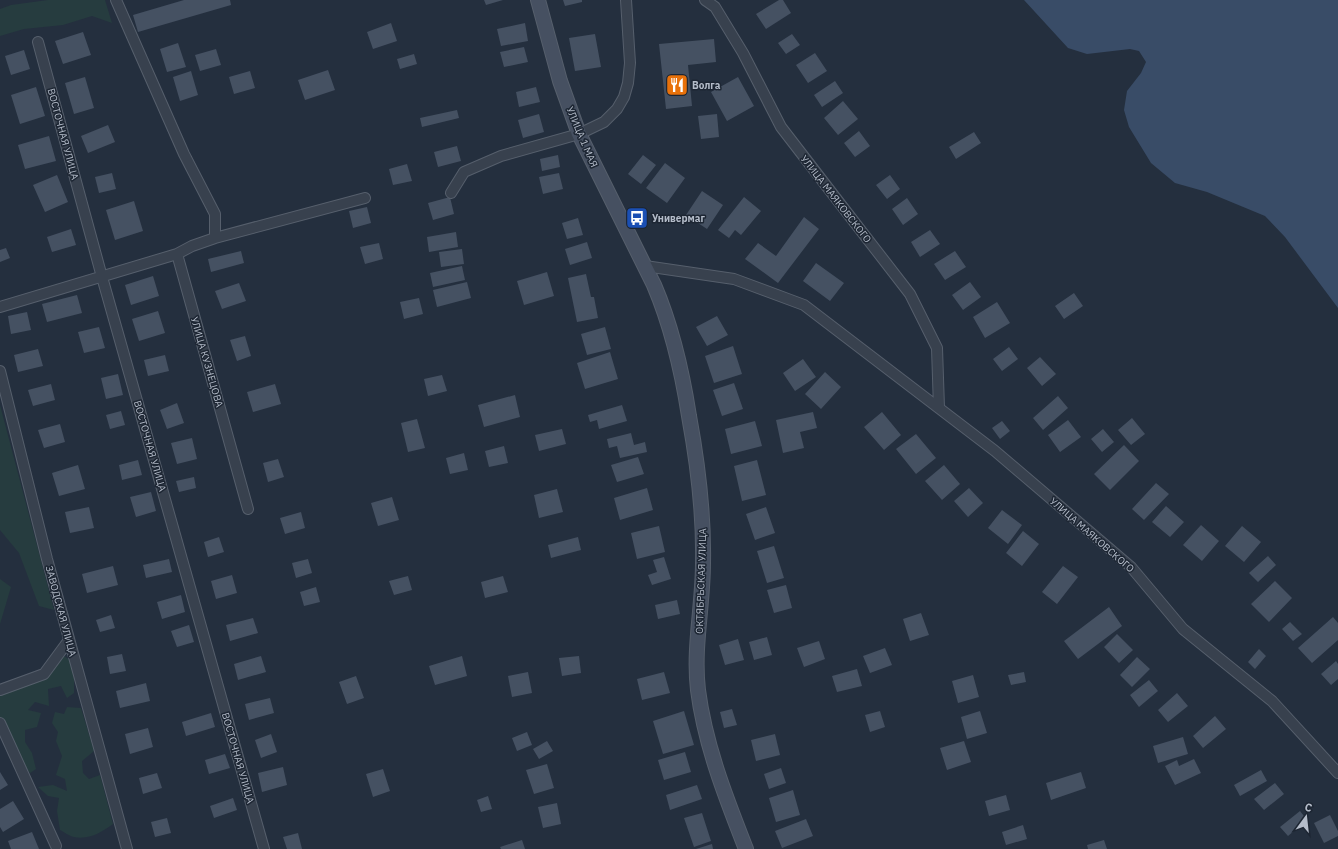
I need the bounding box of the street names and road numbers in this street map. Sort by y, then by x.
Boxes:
street label: ВОСТОЧНАЯ УЛИЦА [45,87,82,182]
street label: УЛИЦА 1 МАЯ [563,105,601,169]
street label: УЛИЦА МАЯКОВСКОГО [798,153,874,245]
street label: УЛИЦА КУЗНЕЦОВА [188,315,226,409]
street label: ВОСТОЧНАЯ УЛИЦА [131,399,169,494]
street label: УЛИЦА МАЯКОВСКОГО [1047,495,1137,575]
street label: ОКТЯБРЬСКАЯ УЛИЦА [693,527,709,634]
street label: ЗАВОДСКАЯ УЛИЦА [43,564,80,659]
street label: ВОСТОЧНАЯ УЛИЦА [219,711,257,806]

